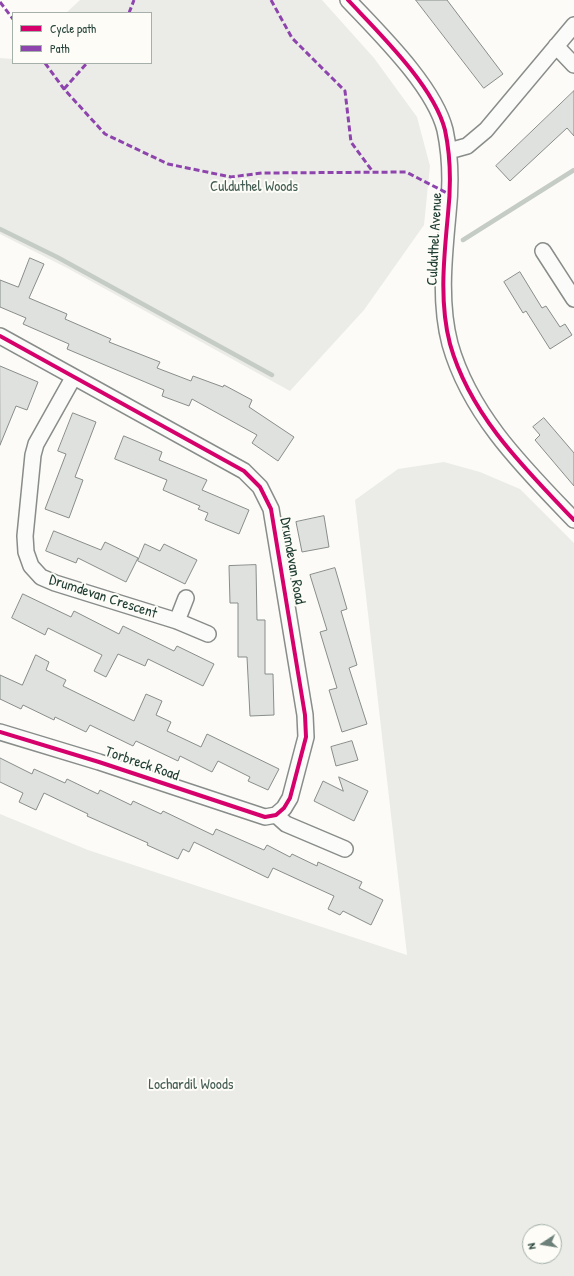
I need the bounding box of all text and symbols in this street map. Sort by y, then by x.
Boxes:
legend [12,12,152,64]
text: Cycle path [50,20,96,37]
text: Path [50,40,70,57]
park label: Culduthel Woods [210,178,298,196]
street label: Culduthel Avenue [424,192,446,286]
street label: Drumdevan Road [276,516,308,606]
street label: Drumdevan Crescent [47,571,159,623]
street label: Torbreck Road [103,743,181,785]
park label: Lochardil Woods [148,1076,234,1094]
north arrow [522,1224,562,1264]
text: N [524,1242,539,1251]

